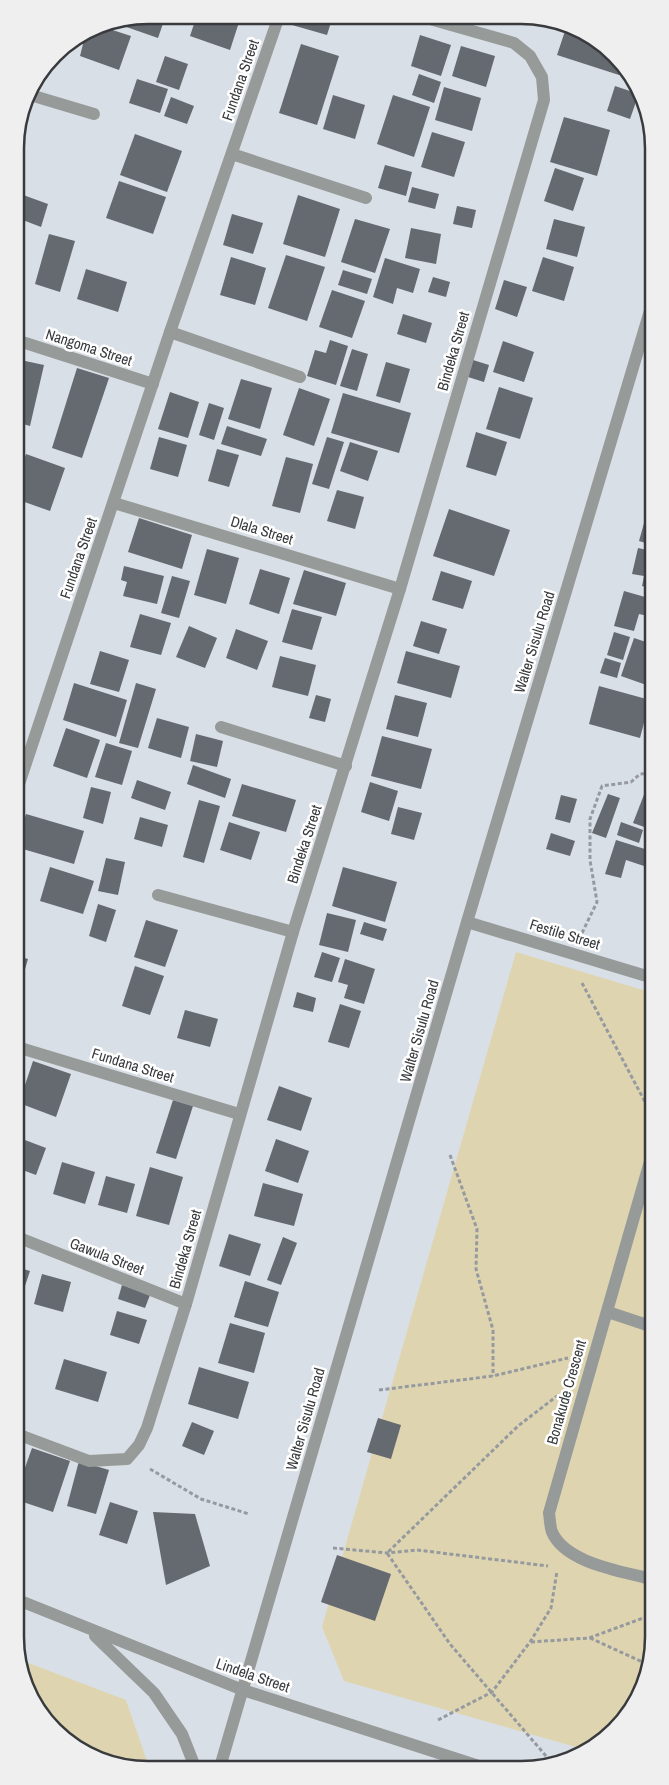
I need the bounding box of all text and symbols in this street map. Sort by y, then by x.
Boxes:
street label: Fundana Street [216,36,264,124]
street label: Bindeka Street [432,308,474,393]
street label: Nangoma Street [43,323,135,371]
street label: Dlala Street [228,511,296,550]
street label: Fundana Street [54,514,102,602]
street label: Walter Sisulu Road [509,588,559,696]
street label: Bindeka Street [281,802,327,886]
street label: Festile Street [527,913,603,955]
street label: Walter Sisulu Road [394,977,444,1085]
street label: Fundana Street [89,1043,177,1088]
street label: Bindeka Street [164,1206,206,1291]
street label: Gawula Street [67,1232,148,1280]
street label: Bonakude Crescent [541,1337,591,1447]
street label: Walter Sisulu Road [280,1365,330,1473]
street label: Lindela Street [213,1653,293,1698]

